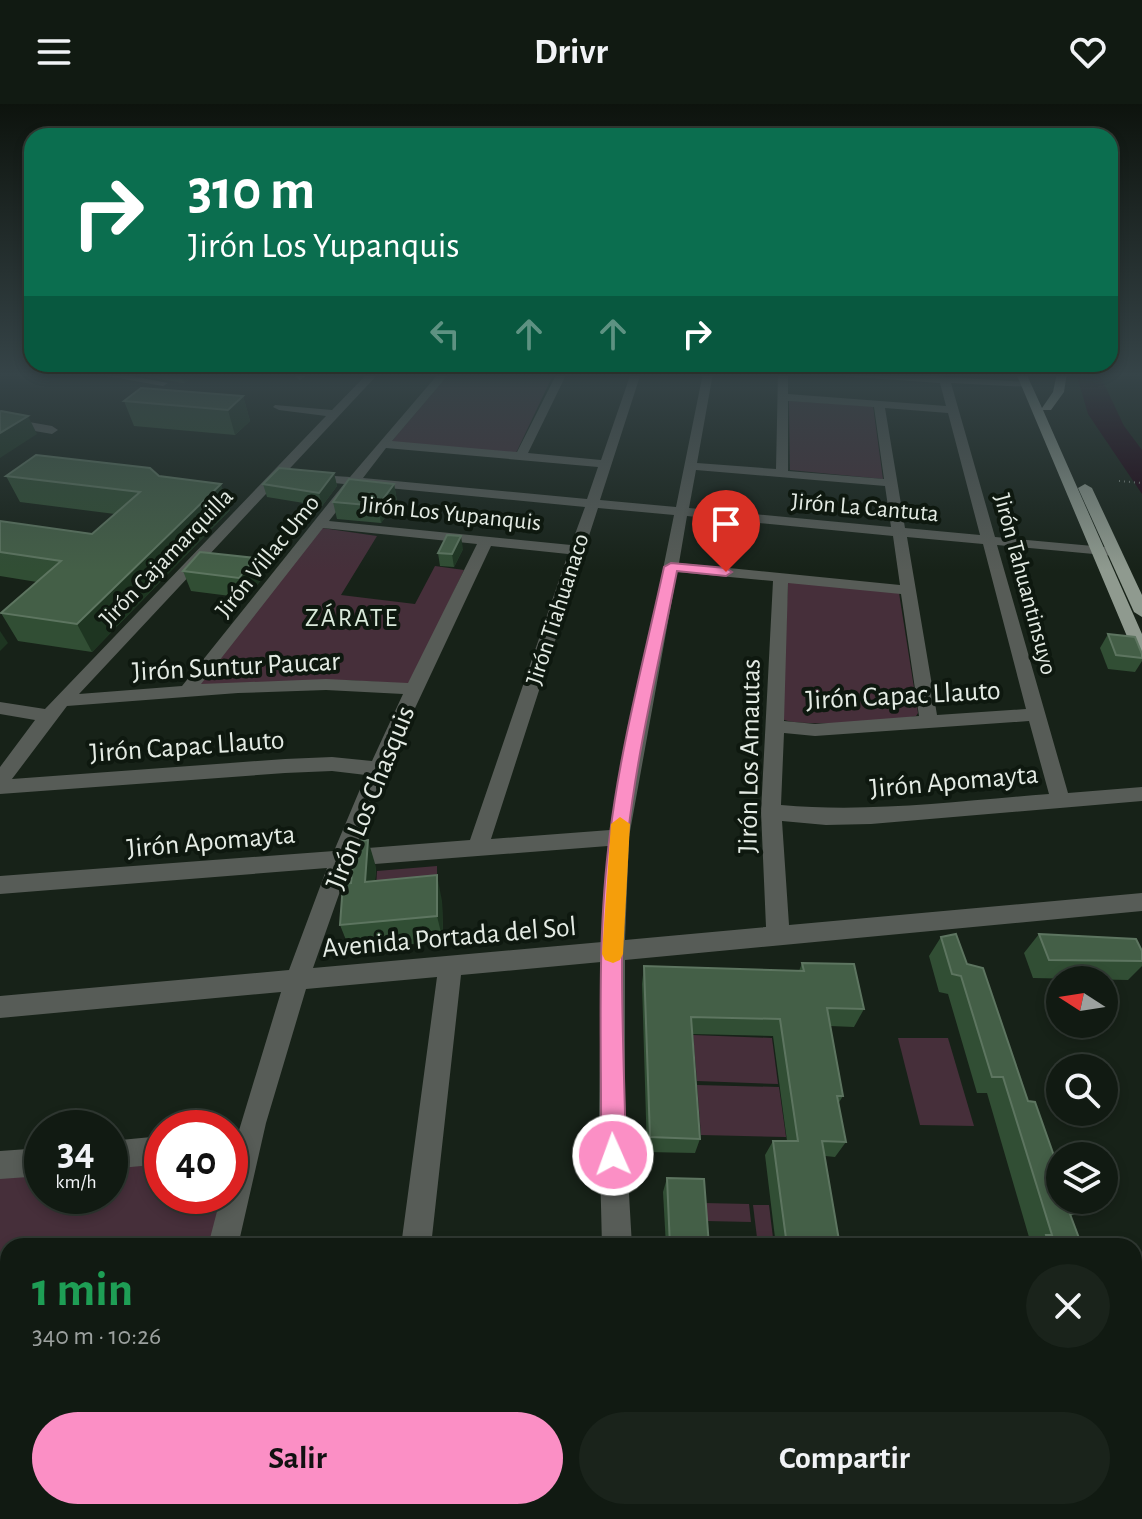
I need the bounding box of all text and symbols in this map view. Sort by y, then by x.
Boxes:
icon: menu [32,30,76,74]
icon: heart [1066,30,1110,74]
text: Drivr [534,34,608,70]
icon: right [56,160,160,264]
text: 310 m [188,163,315,219]
text: Jirón Los Yupanquis [188,228,460,264]
icon: left [423,312,467,356]
icon: ahead [507,312,551,356]
icon: ahead [591,312,635,356]
icon: right [675,312,719,356]
street label: Jirón Cajamarquilla [95,484,238,631]
pin [692,490,760,572]
street label: Jirón La Cantuta [790,490,940,526]
street label: Jirón Villac Umo [211,491,324,622]
street label: Jirón Tahuantinsuyo [989,491,1061,677]
street label: Jirón Los Yupanquis [360,493,542,535]
icon: arrive [704,502,748,546]
street label: Jirón Tiahuanaco [522,531,594,688]
district label: ZÁRATE [305,603,399,631]
street label: Jirón Suntur Paucar [131,648,341,686]
street label: Jirón Los Amautas [734,658,766,854]
street label: Jirón Capac Llauto [805,677,1001,715]
street label: Jirón Los Chasquis [321,702,420,893]
street label: Jirón Capac Llauto [89,726,285,768]
street label: Jirón Apomayta [869,761,1040,803]
street label: Jirón Apomayta [126,821,297,863]
street label: Avenida Portada del Sol [321,913,578,963]
north arrow [1046,966,1118,1038]
map controls [1046,966,1118,1214]
button: search [1046,1054,1118,1126]
speed limit sign: 40 [144,1110,248,1214]
position arrow [571,1113,655,1197]
text: 34 [57,1132,95,1172]
button: layers [1046,1142,1118,1214]
text: km/h [55,1172,97,1192]
button: close [1026,1264,1110,1348]
text: 1 min [32,1267,133,1315]
text: 340 m · 10:26 [32,1323,161,1349]
button: Salir [32,1412,563,1504]
button: Compartir [579,1412,1110,1504]

